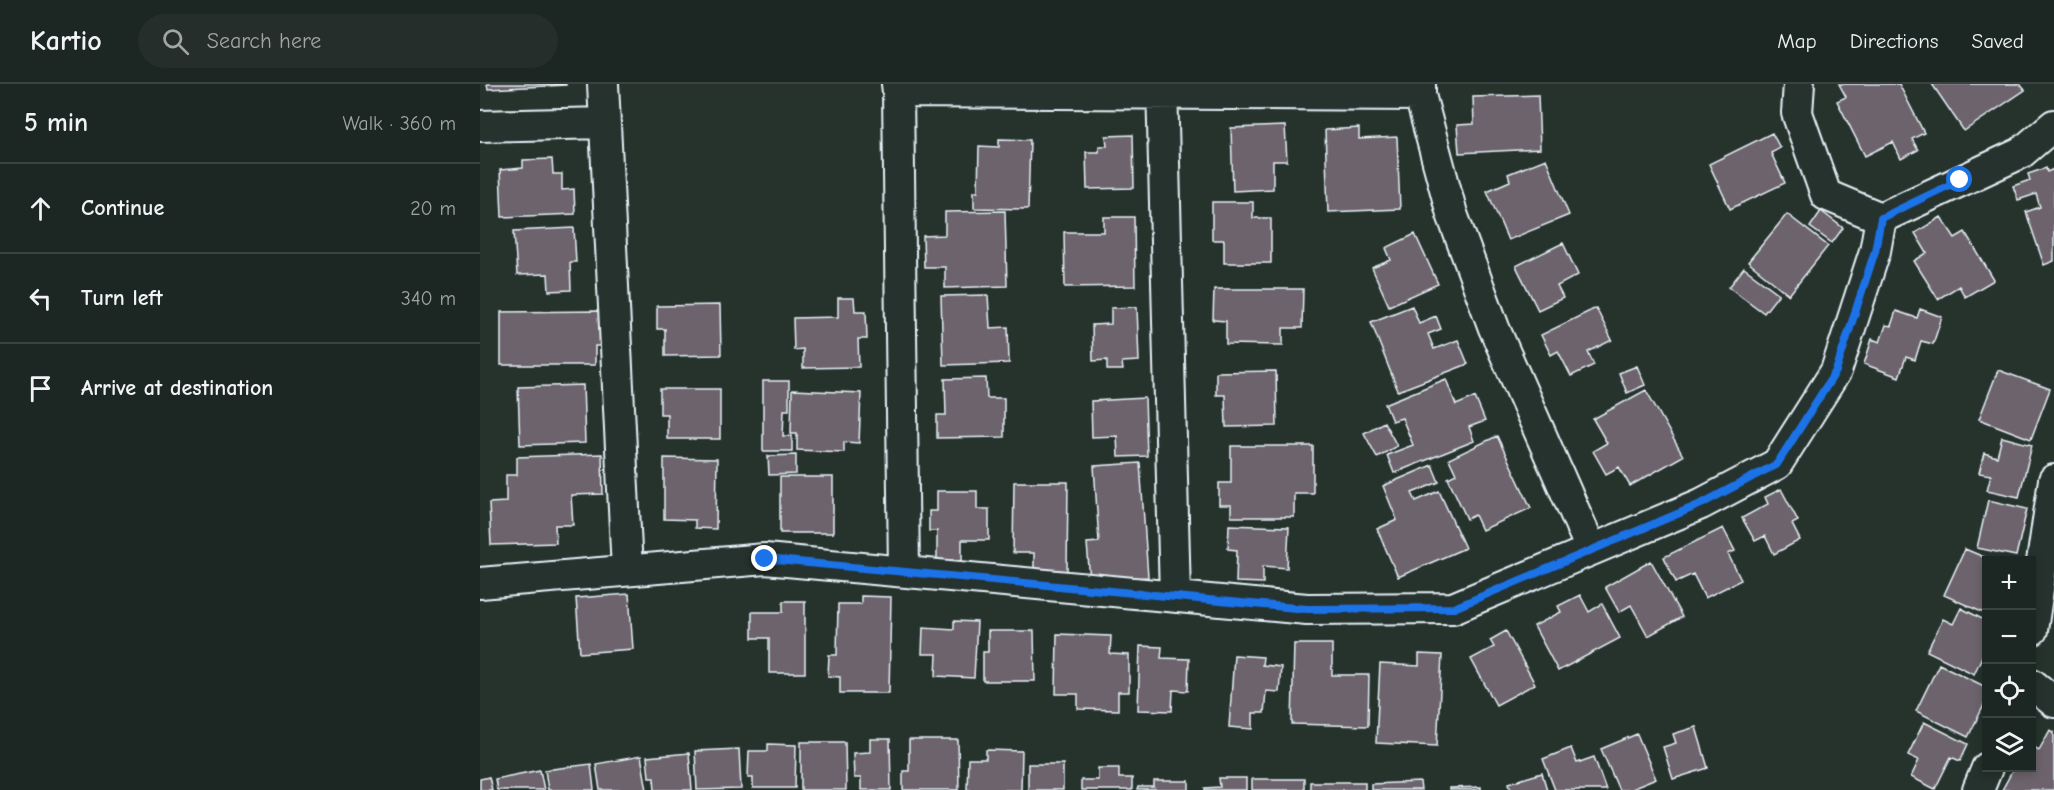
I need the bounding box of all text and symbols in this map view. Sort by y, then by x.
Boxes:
search box [138,14,558,68]
text: Kartio [30,25,102,57]
icon: search [159,25,192,58]
text: Search here [207,28,321,54]
text: Map [1777,29,1817,53]
text: Directions [1850,29,1939,53]
text: Saved [1972,29,2024,53]
text: 5 min [24,108,88,138]
text: Walk · 360 m [342,112,456,135]
route start [1946,166,1972,192]
icon: ahead [24,192,57,225]
text: Continue [81,195,164,221]
text: 20 m [410,197,456,220]
icon: left [24,282,57,315]
text: Turn left [81,285,163,311]
text: 340 m [401,287,456,310]
icon: arrive [24,372,57,405]
text: Arrive at destination [81,375,273,401]
route end [751,545,777,571]
map controls [1982,556,2036,772]
button: + [1982,556,2036,610]
button: − [1982,610,2036,664]
button: locate [1982,664,2036,718]
button: layers [1982,718,2036,772]

